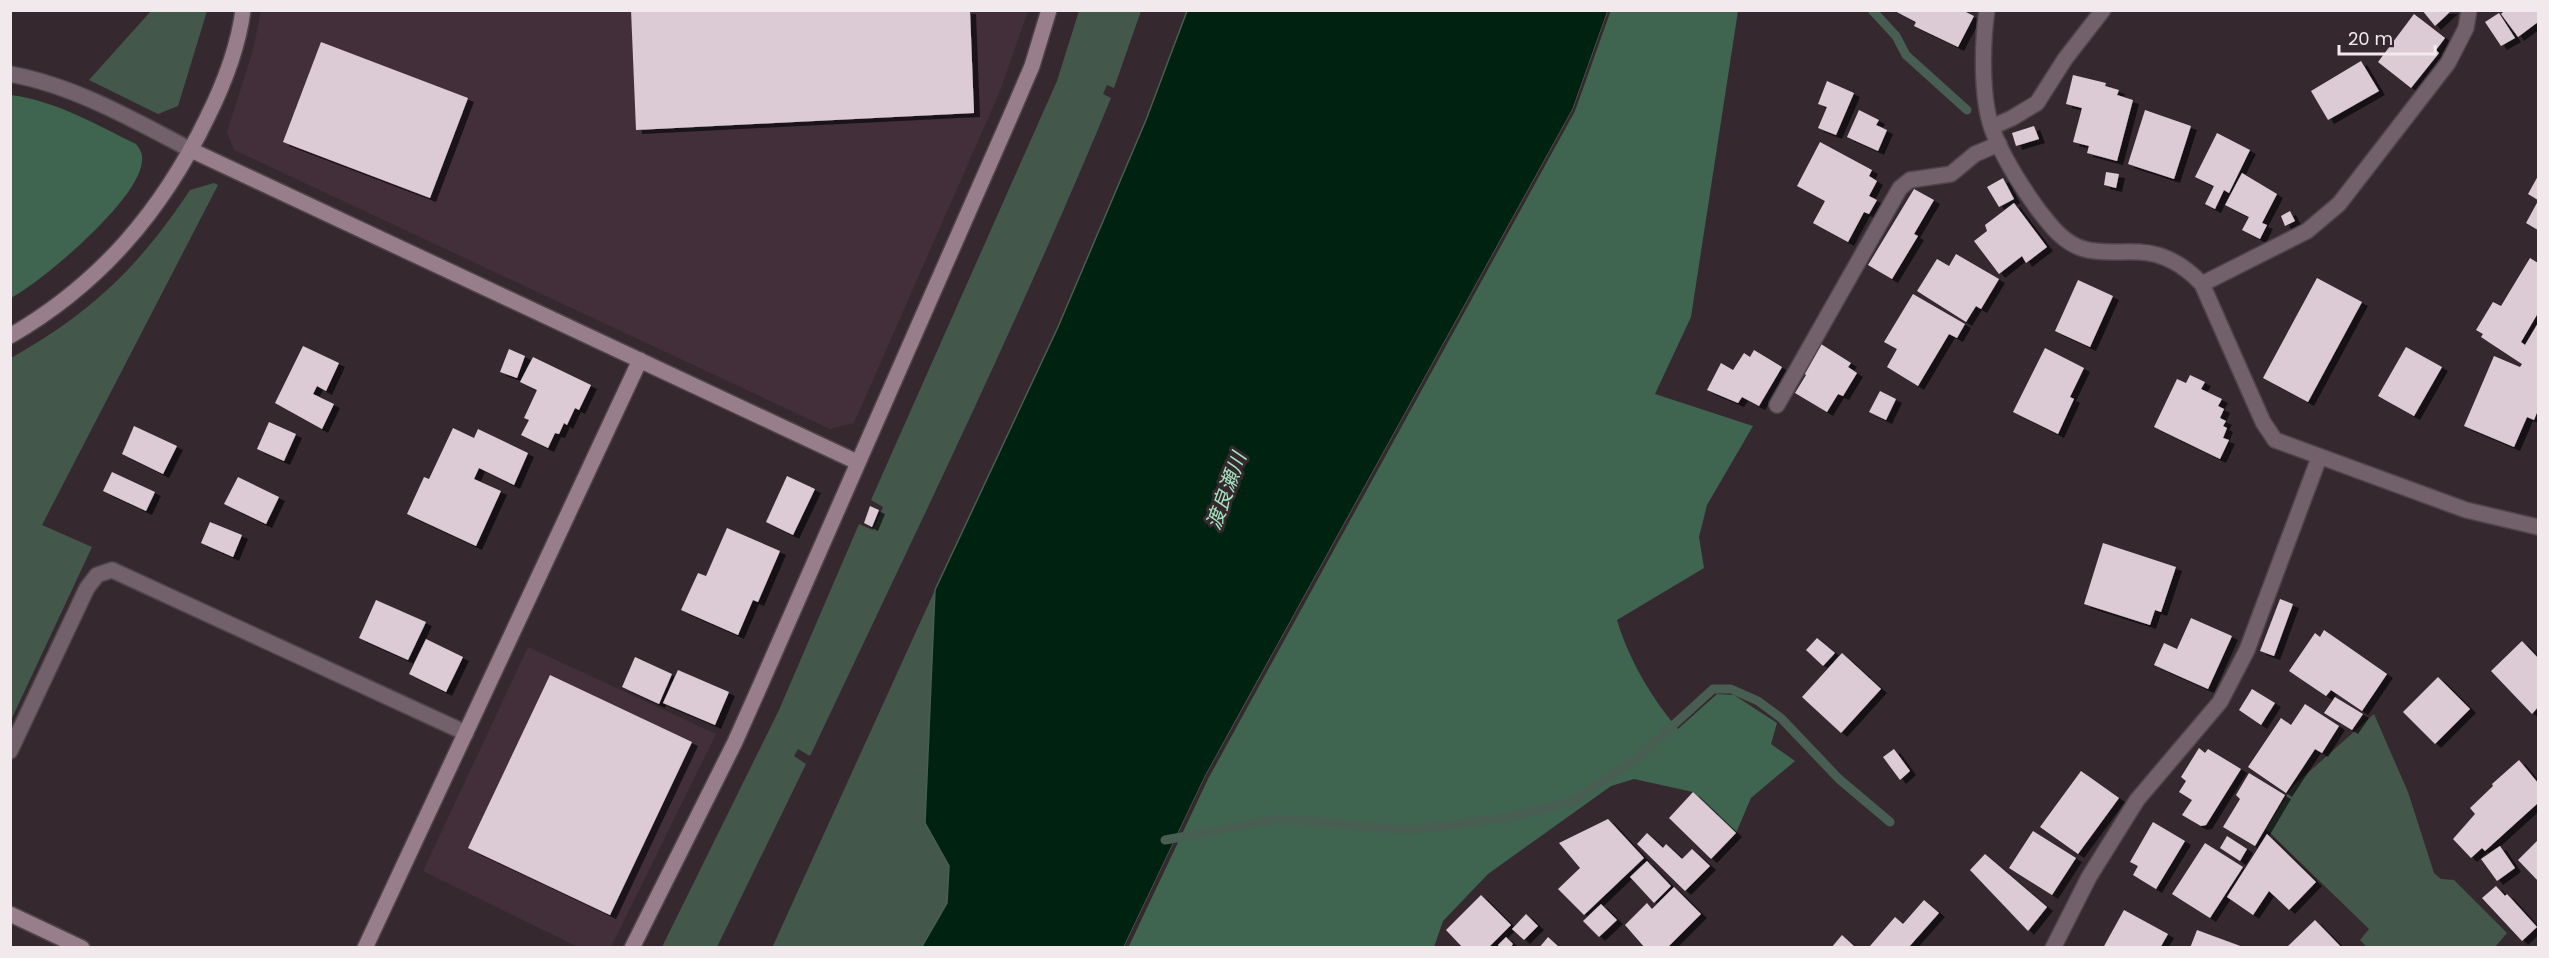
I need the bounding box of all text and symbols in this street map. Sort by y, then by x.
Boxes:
scale bar [2339,18,2435,56]
text: 20 m [2348,26,2393,51]
water label: 渡良瀬川 [1199,447,1254,533]

